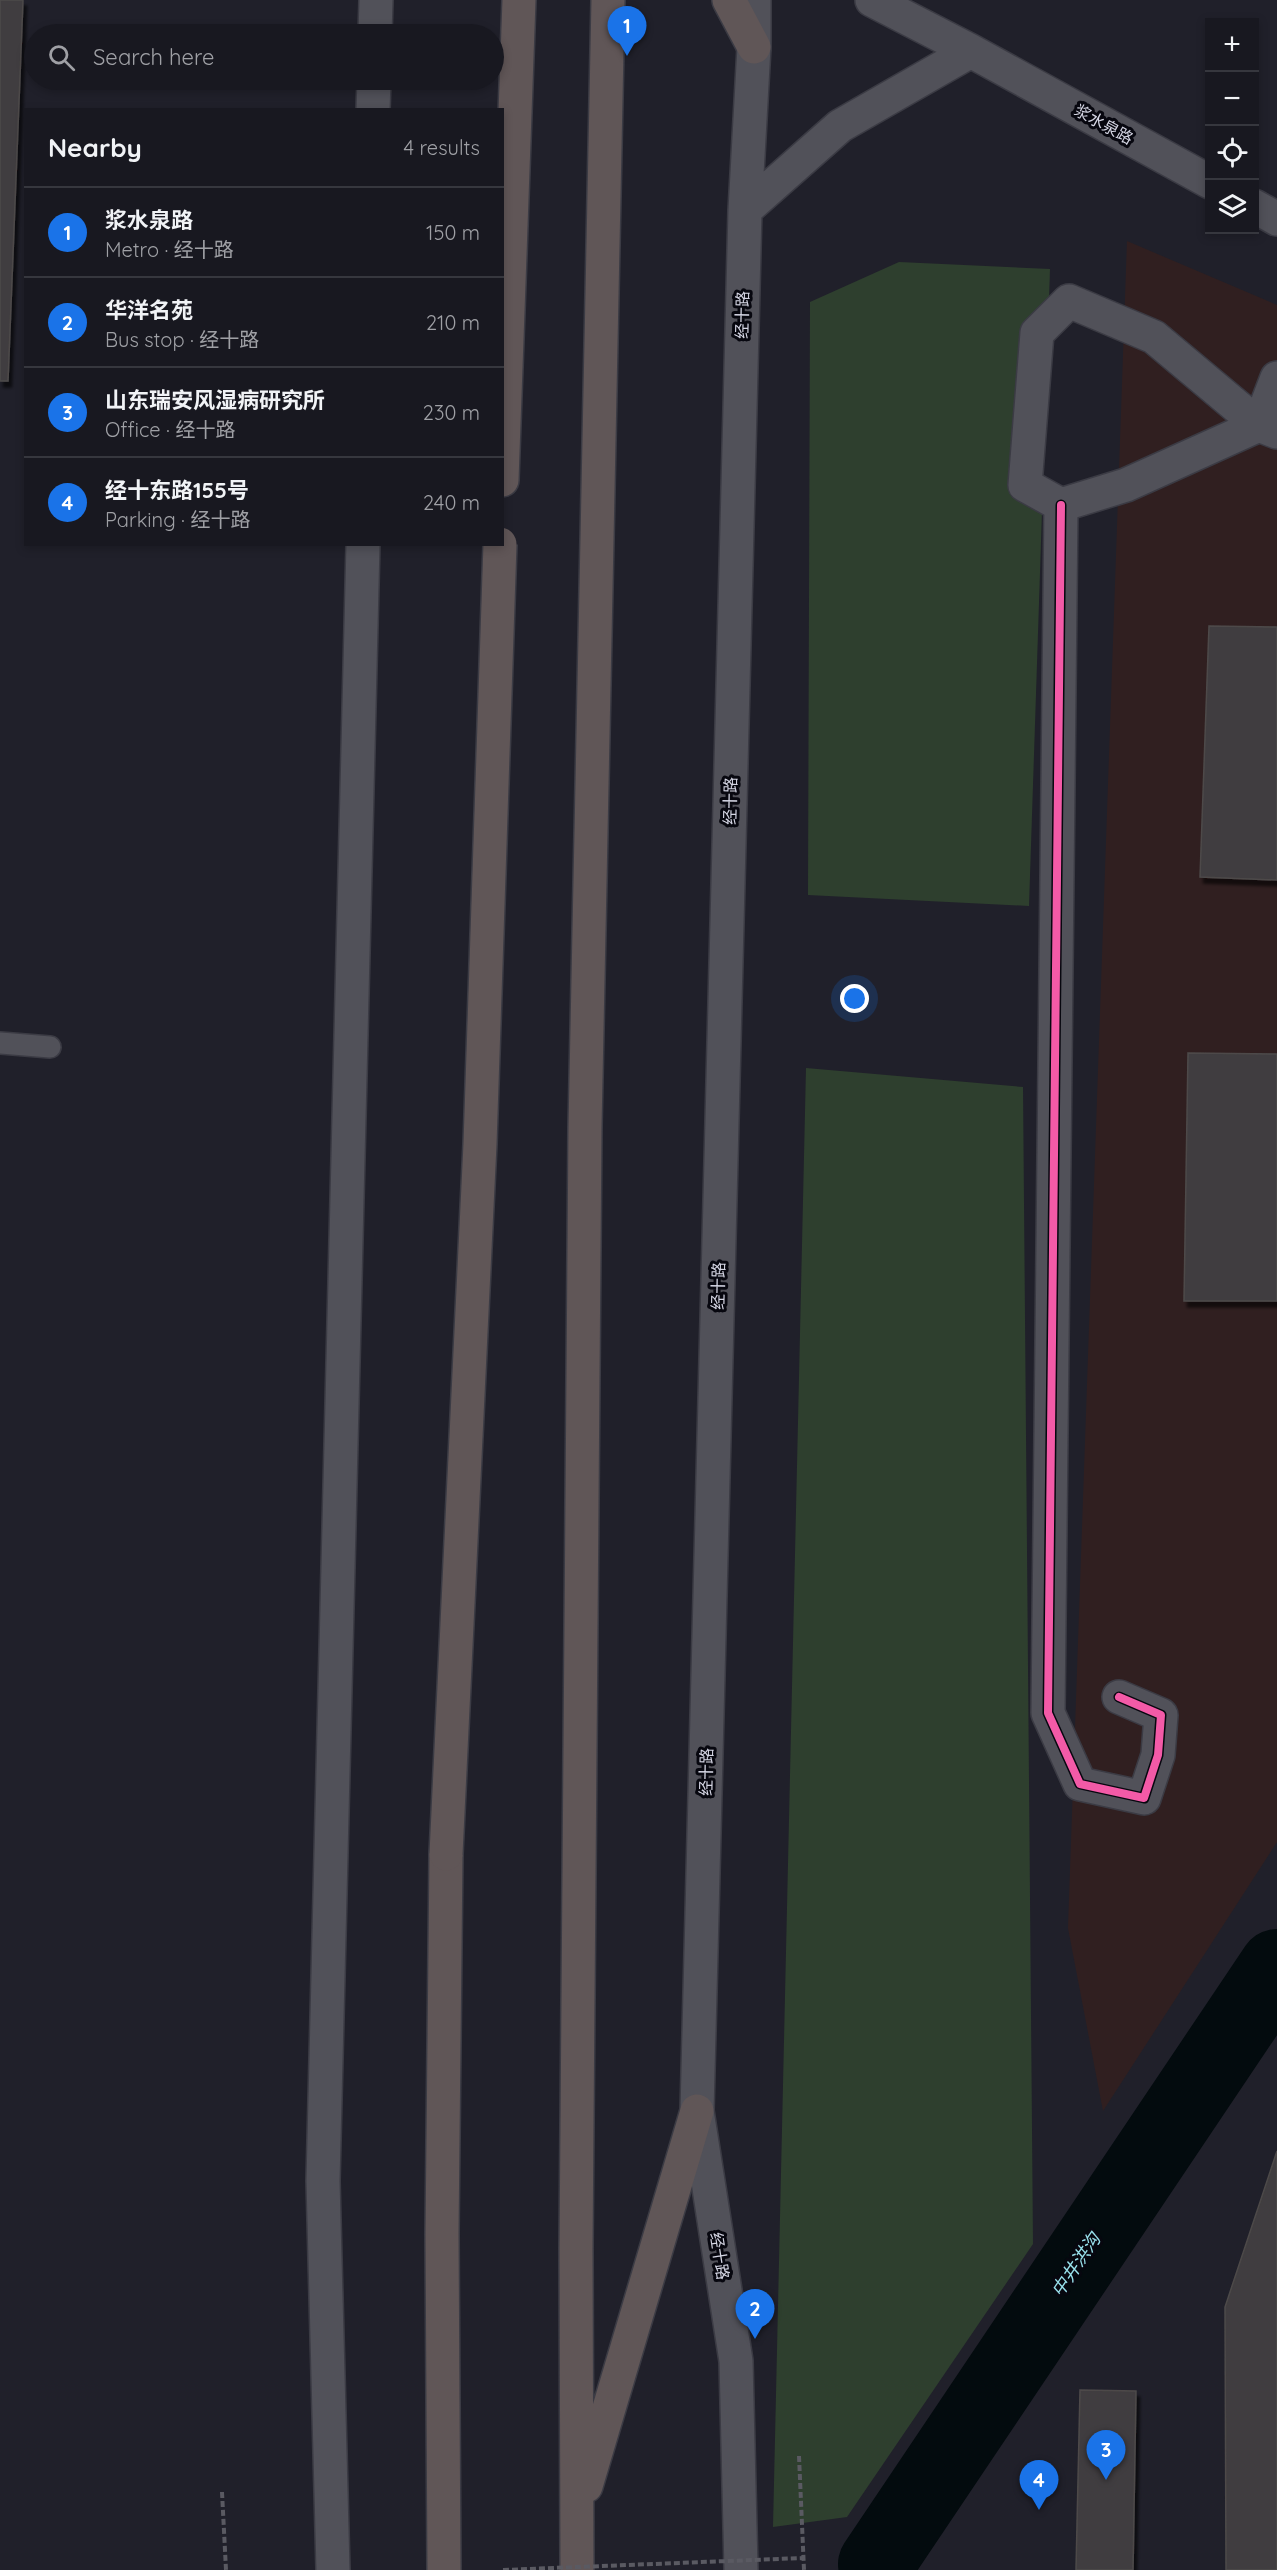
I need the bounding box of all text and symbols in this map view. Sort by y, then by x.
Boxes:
pin: 1 [608,7,646,56]
map controls [1205,18,1259,234]
button: + [1205,18,1259,72]
search box [24,24,504,90]
icon: search [45,41,78,74]
text: Search here [93,43,214,71]
button: − [1205,72,1259,126]
street label: 浆水泉路 [1071,100,1137,148]
button: locate [1205,126,1259,180]
text: Nearby [48,131,142,164]
text: 4 results [404,135,480,160]
button: layers [1205,180,1259,234]
text: 浆水泉路 [105,206,193,234]
text: 1 [64,220,71,245]
text: 150 m [426,220,480,245]
text: Metro · 经十路 [105,237,234,262]
street label: 经十路 [732,291,752,339]
text: 华洋名苑 [105,296,193,324]
text: 2 [62,310,73,335]
text: 210 m [426,310,480,335]
text: Bus stop · 经十路 [105,327,259,352]
text: 山东瑞安风湿病研究所 [105,386,325,414]
text: 3 [62,400,73,425]
text: 230 m [423,400,480,425]
text: Office · 经十路 [105,417,235,442]
text: 经十东路155号 [105,476,249,504]
text: 4 [62,490,73,515]
text: 240 m [423,490,480,515]
text: Parking · 经十路 [105,507,250,532]
street label: 经十路 [720,777,740,825]
your location [840,984,869,1013]
street label: 经十路 [708,1262,728,1310]
street label: 经十路 [696,1748,716,1796]
water label: 中井洪沟 [1046,2227,1106,2301]
street label: 经十路 [706,2231,734,2281]
pin: 2 [736,2290,774,2339]
pin: 3 [1086,2430,1126,2480]
pin: 4 [1020,2460,1058,2510]

